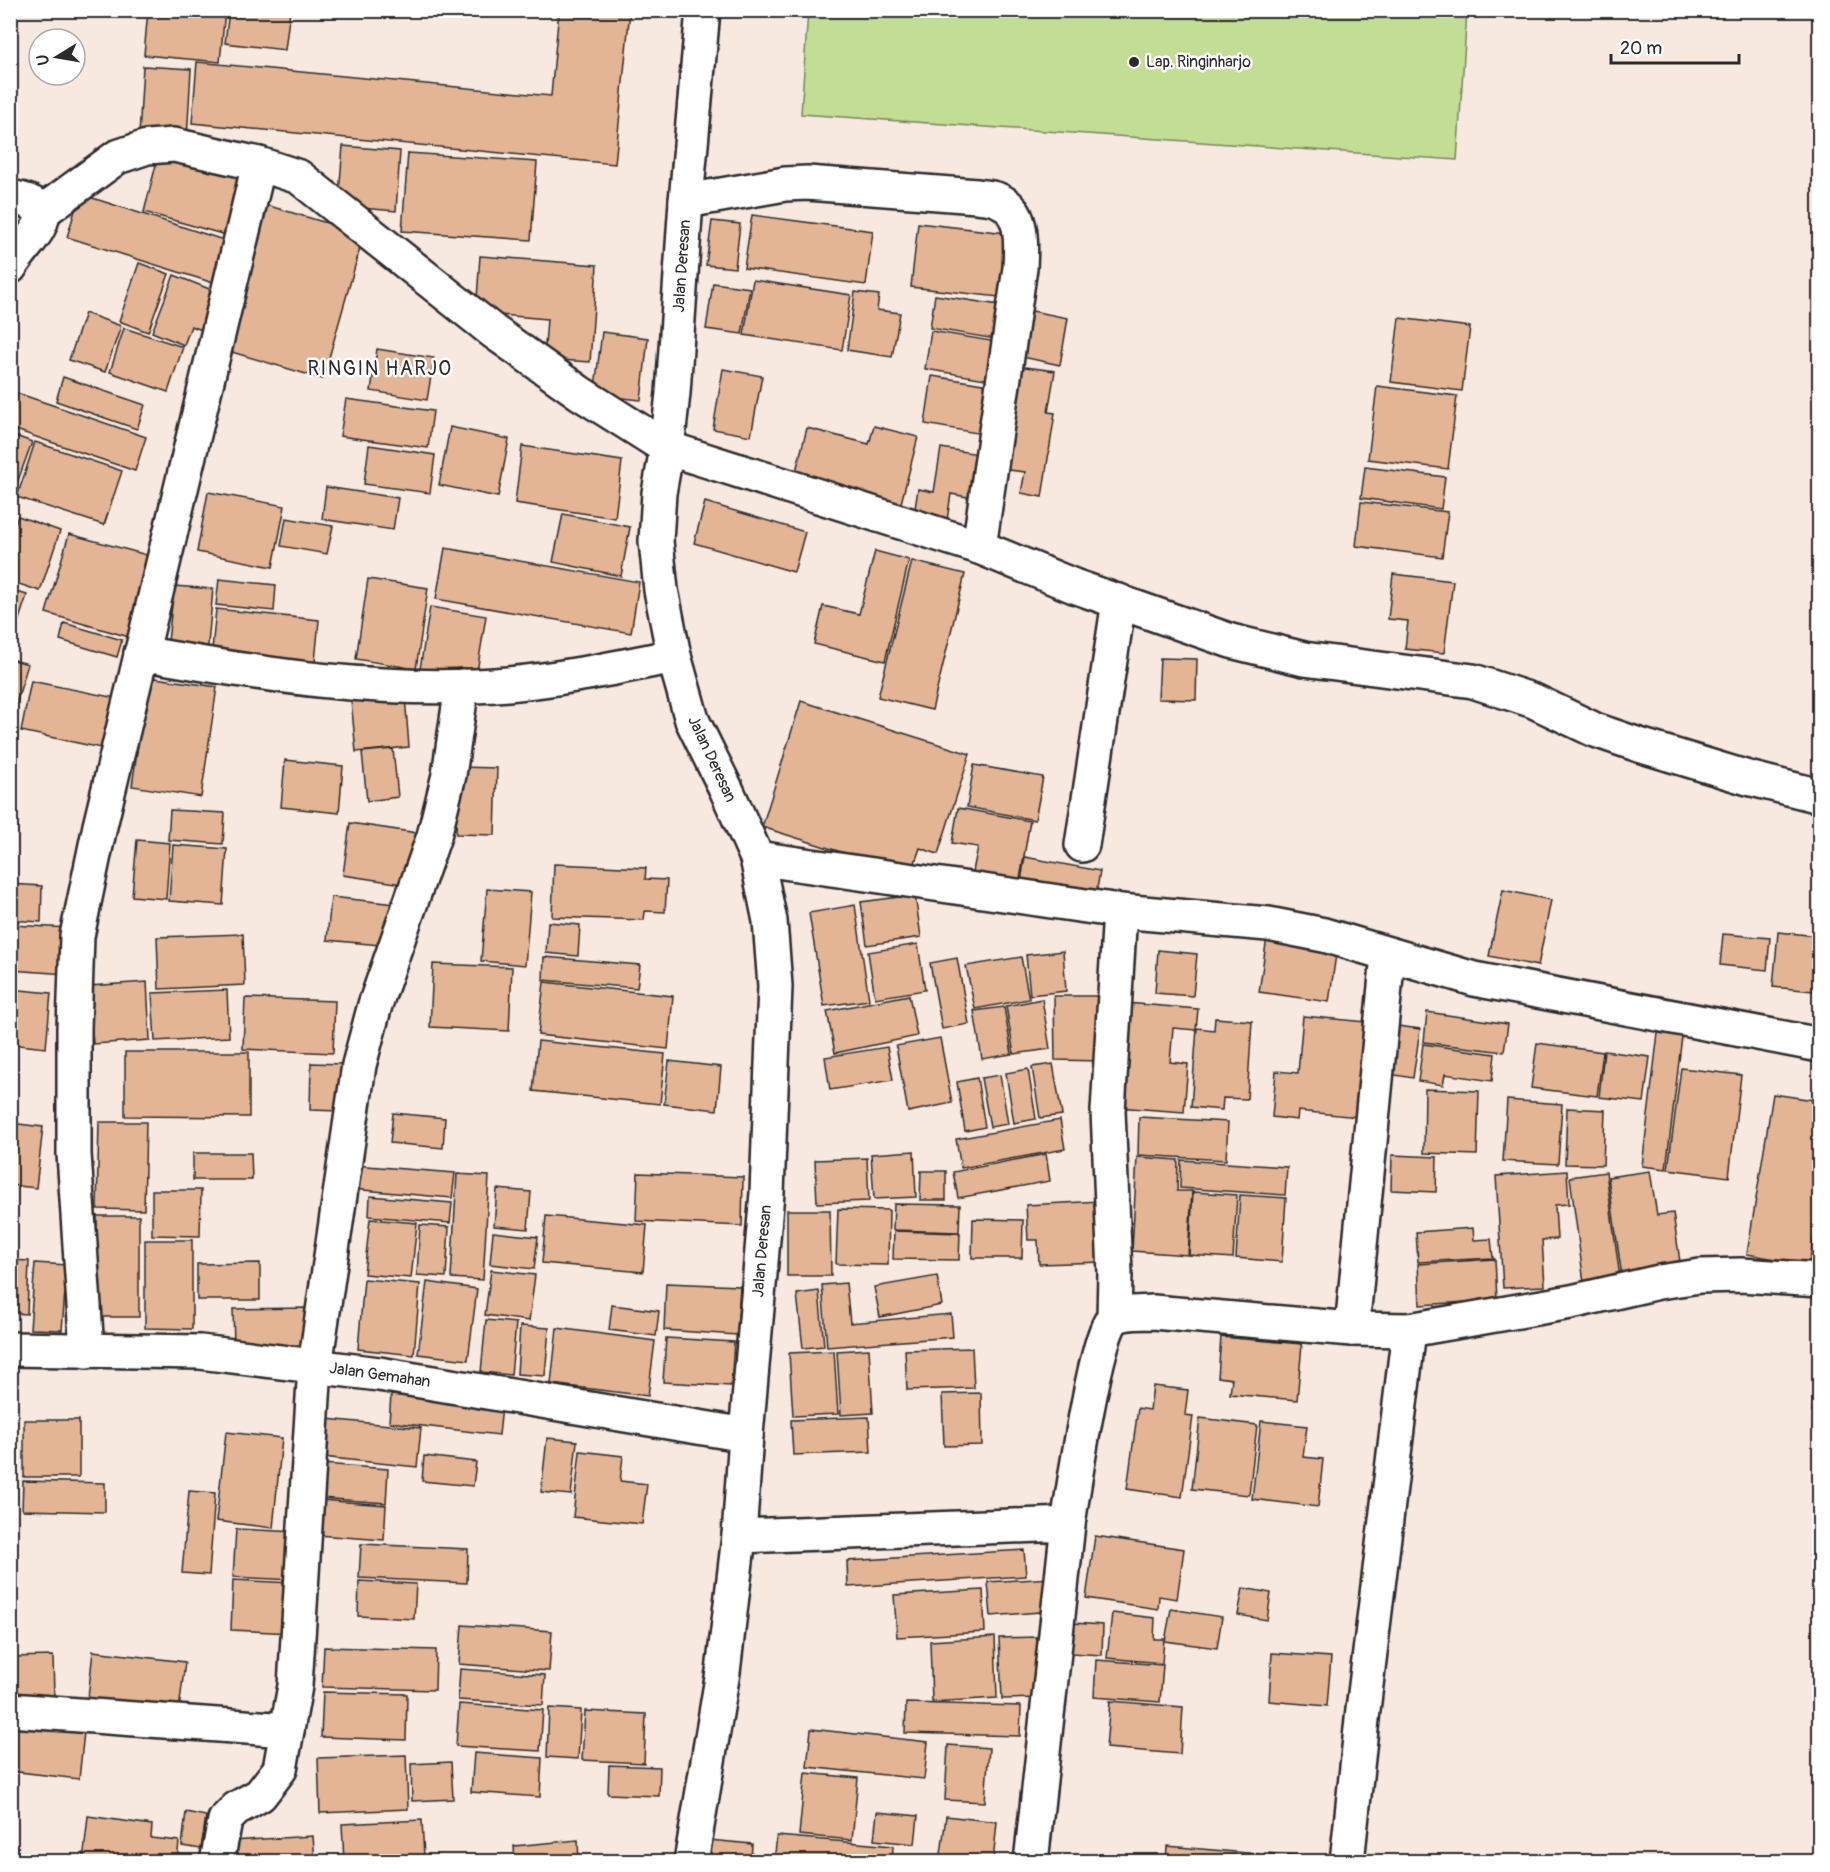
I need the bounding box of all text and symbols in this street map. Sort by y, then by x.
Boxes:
north arrow [27,27,87,87]
scale bar [1611,27,1738,65]
text: 20 m [1620,37,1662,60]
text: U [32,52,54,67]
place label: Lap. Ringinharjo [1146,52,1251,72]
marker: Lap. Ringinharjo [1127,55,1141,69]
street label: Jalan Deresan [669,219,695,313]
district label: RINGIN HARJO [308,356,453,381]
street label: Jalan Deresan [683,713,741,805]
street label: Jalan Deresan [748,1204,776,1298]
street label: Jalan Gemahan [328,1358,432,1392]

